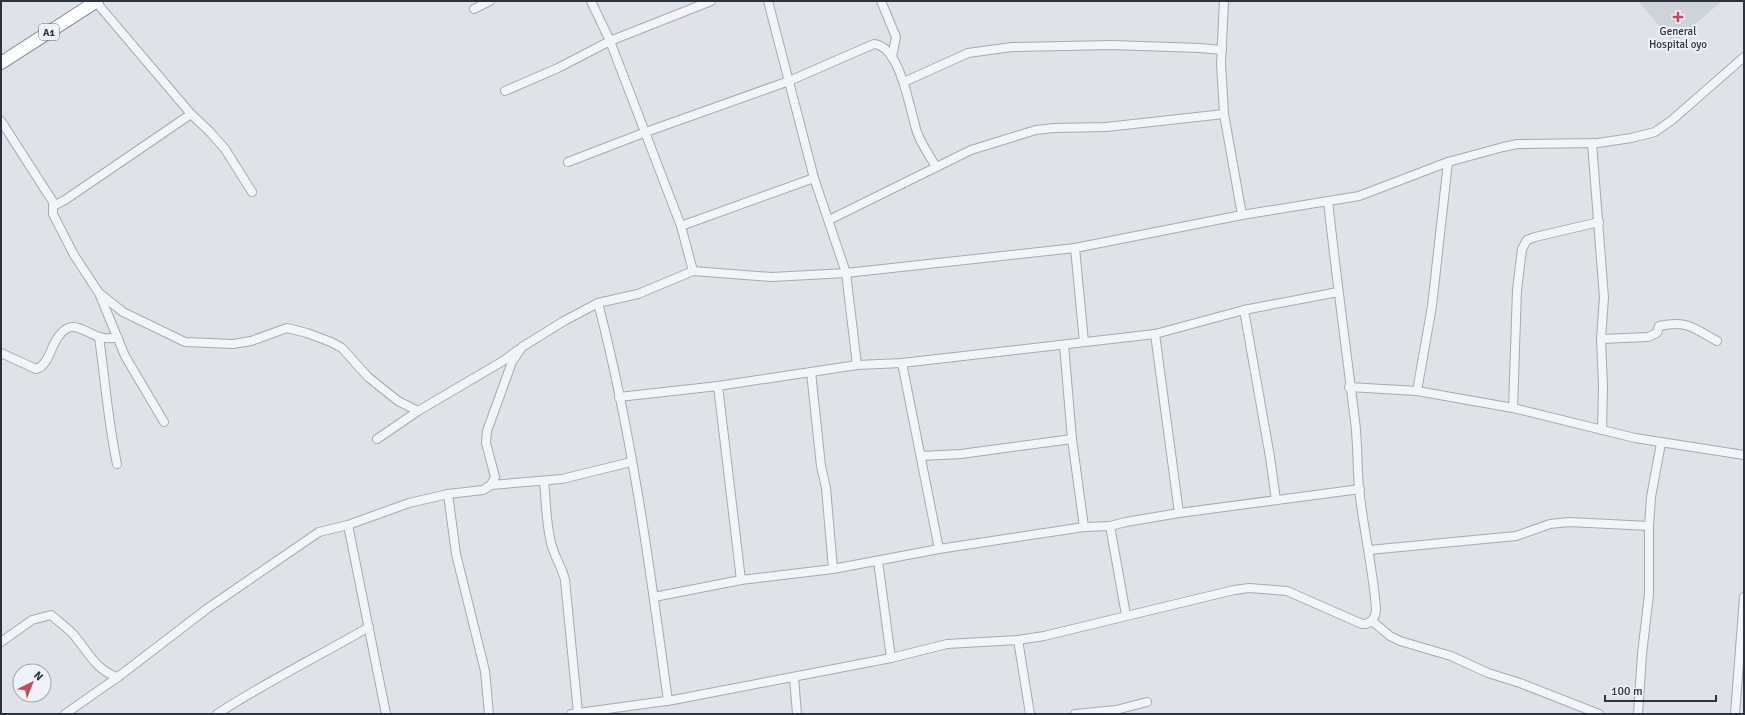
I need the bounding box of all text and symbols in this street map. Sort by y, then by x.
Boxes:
marker: General Hospital oyo [1672,11,1684,23]
road number: A1 [39,24,59,40]
place label: General Hospital oyo [1649,25,1707,51]
north arrow [12,663,52,703]
text: N [31,669,46,683]
scale bar [1605,677,1716,703]
text: 100 m [1611,684,1643,699]

